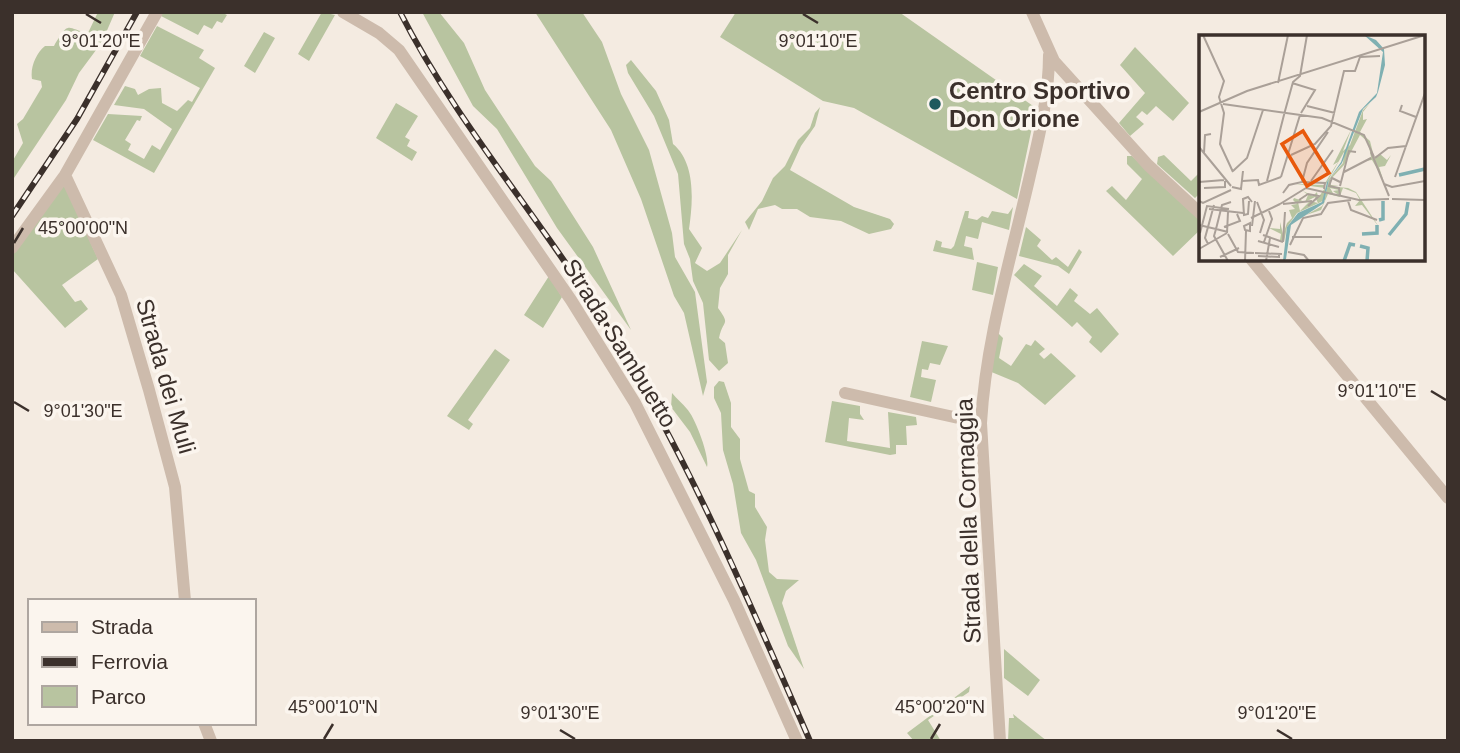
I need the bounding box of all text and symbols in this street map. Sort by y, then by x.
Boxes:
text: 9°01'20"E [61,31,141,51]
text: 9°01'10"E [778,31,858,51]
inset map [1199,35,1425,261]
place label: Centro Sportivo Don Orione [949,77,1130,132]
marker: Centro Sportivo Don Orione [927,96,943,112]
text: 45°00'00"N [38,218,128,238]
street label: Strada Sambuetto [557,254,683,432]
street label: Strada dei Muli [131,295,201,457]
text: 9°01'10"E [1337,381,1417,401]
street label: Strada della Cornaggia [950,397,986,644]
text: 9°01'30"E [43,401,123,421]
legend [28,599,256,725]
text: Strada [91,615,153,638]
text: Ferrovia [91,650,168,673]
text: Parco [91,685,146,708]
text: 45°00'10"N [288,697,378,717]
text: 45°00'20"N [895,697,985,717]
text: 9°01'30"E [520,703,600,723]
text: 9°01'20"E [1237,703,1317,723]

